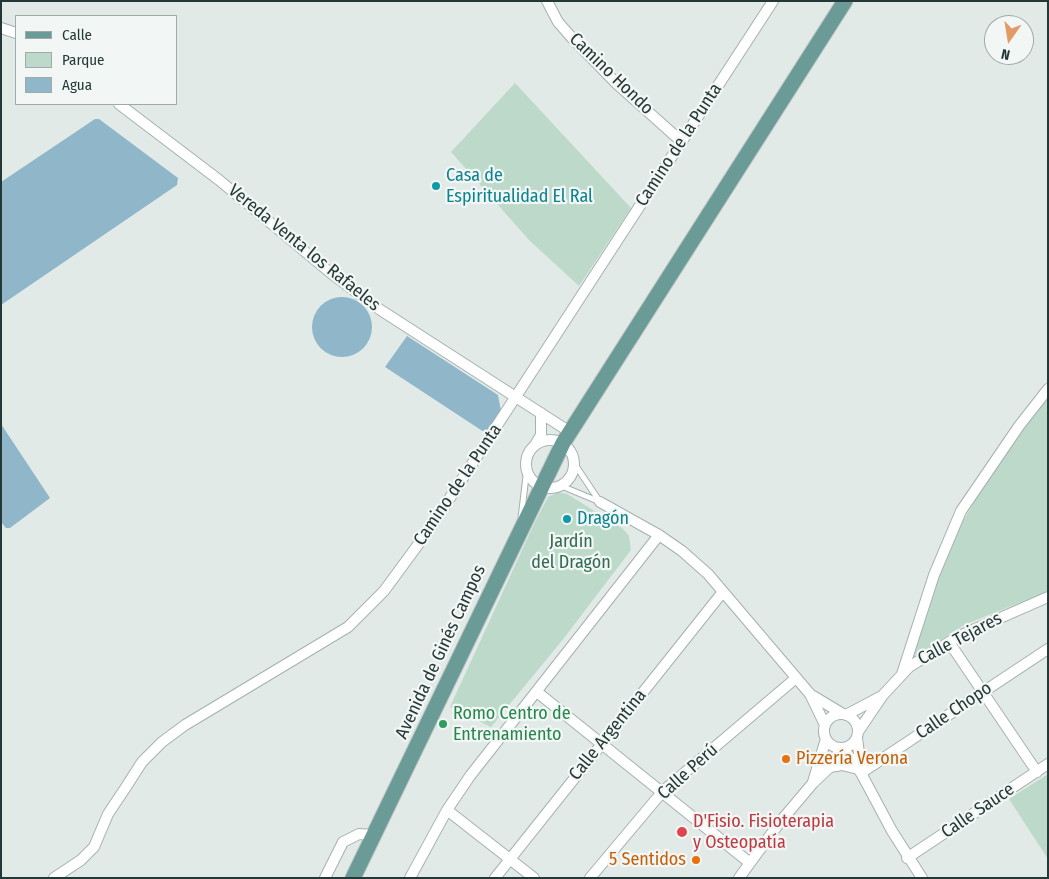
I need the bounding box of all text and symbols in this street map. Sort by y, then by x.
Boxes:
legend [15,15,178,105]
north arrow [984,15,1034,65]
text: Calle [62,26,92,44]
street label: Camino Hondo [565,29,657,119]
text: N [1000,45,1012,63]
text: Parque [62,51,105,69]
text: Agua [62,76,92,94]
street label: Camino de la Punta [631,79,727,211]
place label: Casa de Espiritualidad El Ral [446,165,593,208]
street label: Vereda Venta los Rafaeles [224,180,384,316]
marker: Casa de Espiritualidad El Ral [430,180,442,192]
street label: Camino de la Punta [409,420,507,550]
place label: Dragón [577,508,629,530]
marker: Dragón [561,513,573,525]
park label: Jardín del Dragón [531,531,611,574]
street label: Avenida de Ginés Campos [391,562,491,742]
street label: Calle Tejares [914,608,1006,670]
street label: Calle Chopo [912,678,996,744]
street label: Calle Argentina [565,685,651,785]
place label: Romo Centro de Entrenamiento [453,703,571,746]
marker: Romo Centro de Entrenamiento [437,718,449,730]
street label: Calle Perú [653,739,723,805]
place label: Pizzería Verona [796,748,908,770]
marker: Pizzería Verona [780,753,792,765]
street label: Calle Sauce [937,779,1019,843]
place label: D'Fisio. Fisioterapia y Osteopatía [693,811,834,854]
marker: D'Fisio. Fisioterapia y Osteopatía [675,825,689,839]
place label: 5 Sentidos [609,849,686,871]
marker: 5 Sentidos [690,854,702,866]

